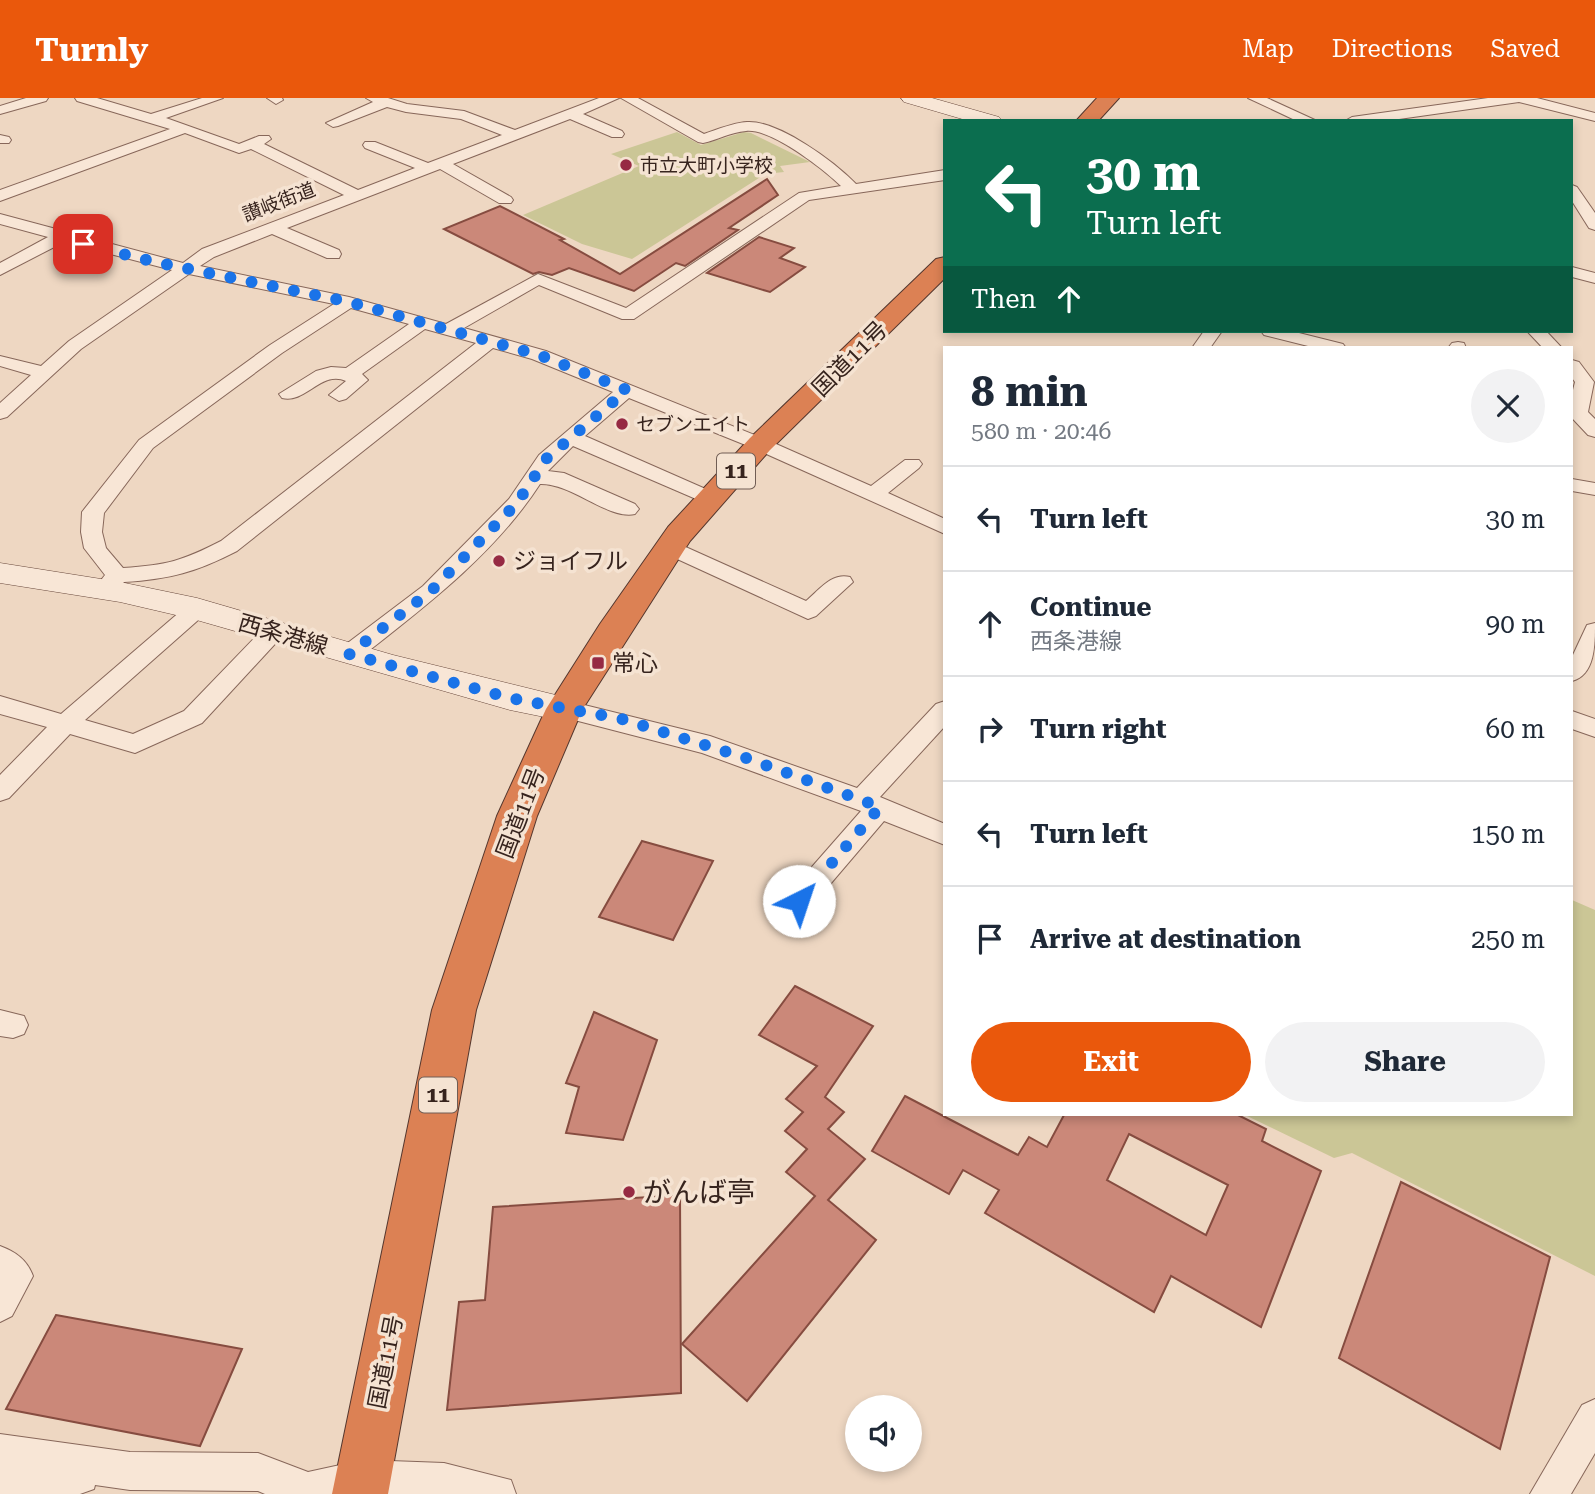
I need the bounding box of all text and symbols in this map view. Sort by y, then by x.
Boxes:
text: Turnly [35,30,149,69]
text: Map [1242,35,1294,63]
text: Directions [1332,35,1452,63]
text: Saved [1490,35,1560,63]
text: 30 m [1086,145,1201,202]
icon: left [971,147,1062,238]
place label: 市立大町小学校 [640,154,773,177]
marker: 市立大町小学校 [618,157,634,173]
street label: 讃岐街道 [239,178,319,226]
text: Turn left [1086,204,1221,242]
pin [53,214,113,274]
icon: arrive [64,225,102,263]
icon: ahead [1050,280,1088,318]
text: Then [971,284,1036,314]
street label: 国道11号 [807,316,893,402]
text: 8 min [971,367,1088,416]
button: close [1471,369,1545,443]
place label: セブンエイト [636,413,750,436]
marker: セブンエイト [614,416,630,432]
text: 580 m · 20:46 [971,418,1111,445]
road number: 11 [717,454,755,488]
icon: left [971,500,1009,538]
text: Turn left [1030,504,1148,534]
text: 30 m [1486,504,1545,534]
place label: ジョイフル [513,548,628,575]
marker: ジョイフル [491,553,507,569]
text: Continue [1030,592,1152,622]
icon: ahead [971,605,1009,643]
street label: 西条港線 [235,609,331,661]
text: 90 m [1486,609,1545,639]
text: 西条港線 [1030,628,1122,655]
place label: 常心 [612,650,658,677]
marker: 常心 [590,655,606,671]
icon: right [971,710,1009,748]
text: Turn right [1030,714,1166,744]
text: 60 m [1486,714,1545,744]
street label: 国道11号 [491,764,551,862]
icon: left [971,815,1009,853]
text: Turn left [1030,819,1148,849]
text: 150 m [1471,819,1545,849]
position arrow [762,864,836,938]
icon: arrive [971,920,1009,958]
text: Arrive at destination [1030,924,1301,954]
text: 250 m [1471,924,1545,954]
button: Exit [971,1022,1251,1102]
button: Share [1265,1022,1545,1102]
road number: 11 [419,1077,457,1112]
place label: がんば亭 [643,1176,755,1209]
marker: がんば亭 [621,1184,637,1200]
street label: 国道11号 [364,1313,408,1411]
map controls [845,1395,922,1472]
button: sound [845,1395,922,1472]

